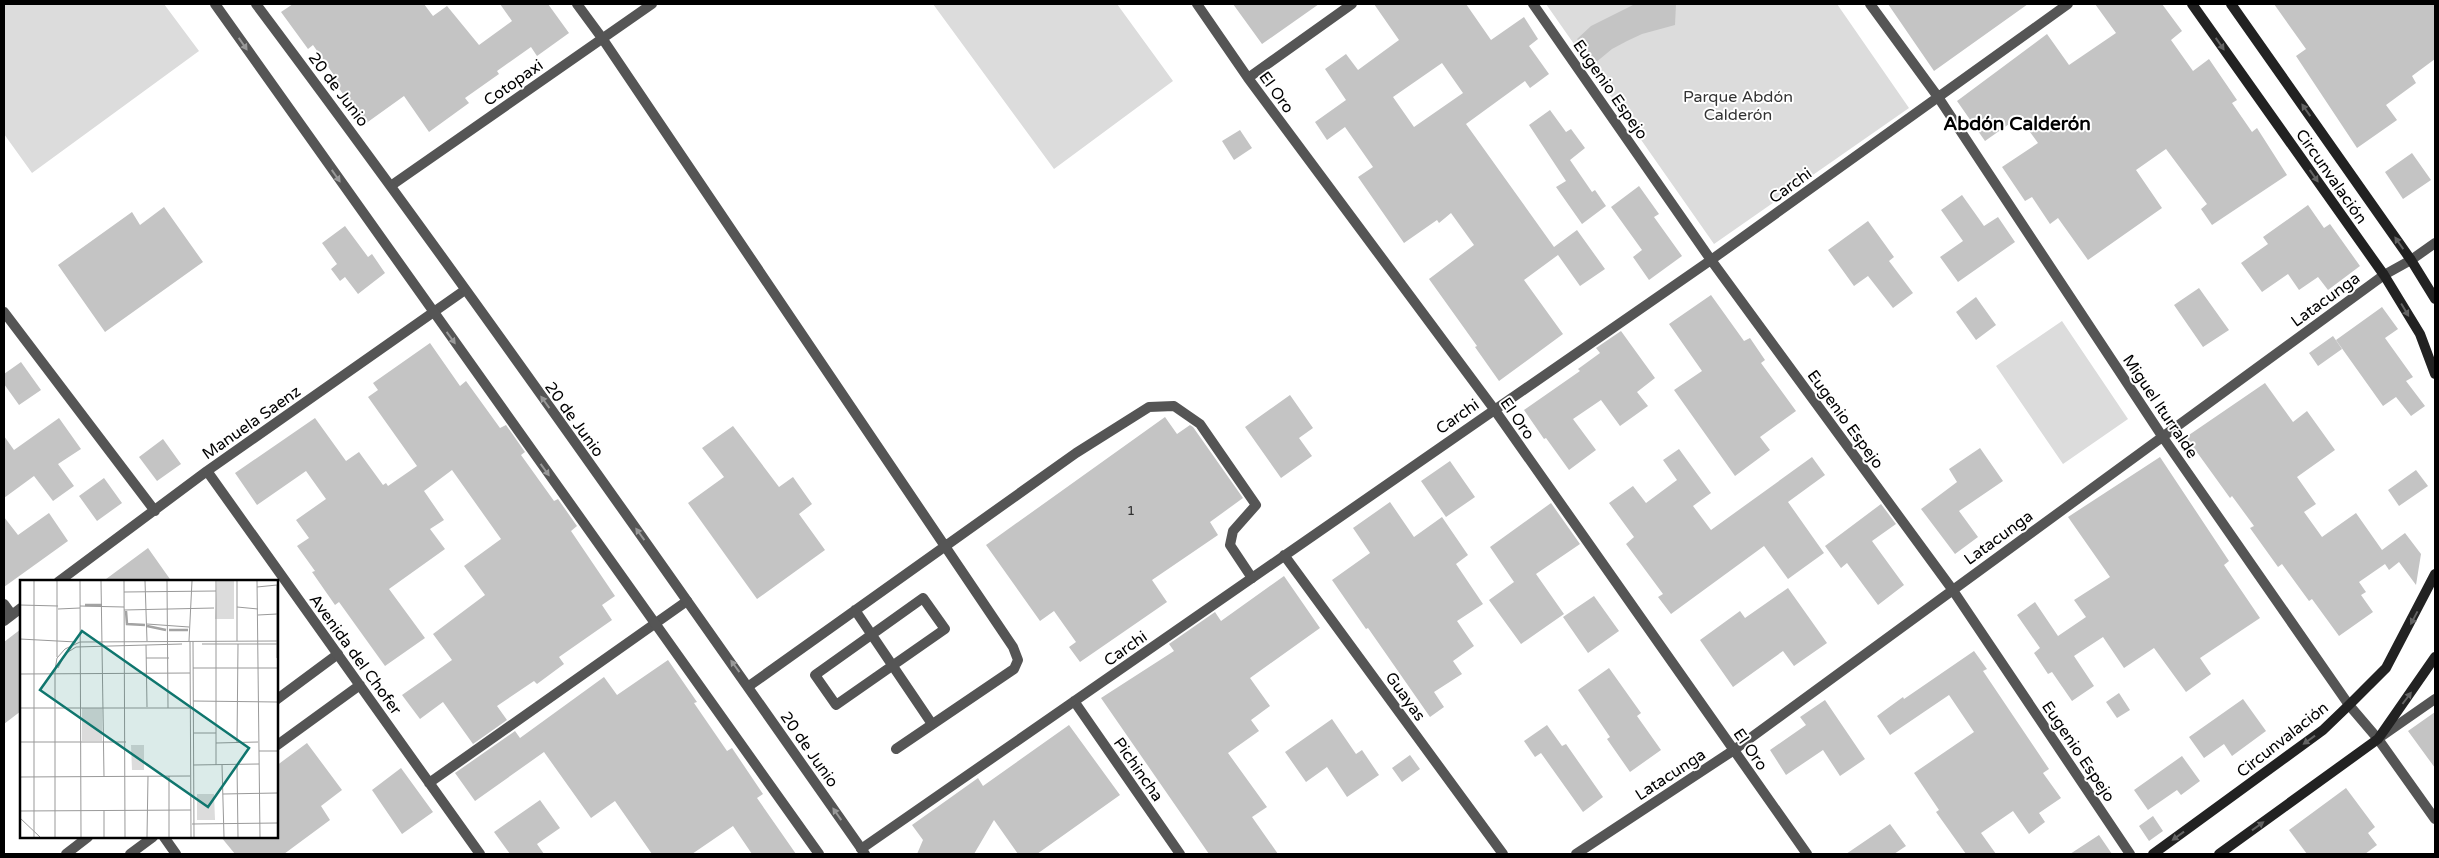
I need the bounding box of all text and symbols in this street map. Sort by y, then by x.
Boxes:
street label: Eugenio Espejo [1568,36,1652,143]
one-way arrow [238,37,248,50]
one-way arrow [2215,37,2225,50]
street label: 20 de Junio [304,48,373,131]
street label: Cotopaxi [480,55,547,111]
street label: El Oro [1254,68,1298,117]
park label: Parque Abdón Calderón [1683,87,1793,125]
one-way arrow [2301,103,2311,117]
district label: Abdón Calderón [1943,113,2091,135]
street label: Circunvalación [2291,125,2371,228]
street label: Carchi [1765,164,1816,208]
one-way arrow [331,169,342,182]
one-way arrow [2309,169,2319,183]
one-way arrow [2394,237,2405,250]
street label: Latacunga [2287,268,2364,331]
one-way arrow [2401,304,2410,317]
one-way arrow [445,331,455,344]
street label: Miguel Iturralde [2118,351,2202,462]
street label: Eugenio Espejo [1803,366,1888,473]
street label: 20 de Junio [540,378,608,461]
street label: Manuela Saenz [198,381,305,464]
street label: El Oro [1496,394,1539,443]
one-way arrow [540,395,550,409]
street label: Carchi [1432,395,1483,439]
one-way arrow [540,463,550,477]
house number: 1 [1127,502,1135,519]
street label: Latacunga [1960,506,2037,569]
one-way arrow [635,528,645,541]
inset map [20,580,278,838]
street label: Avenida del Chofer [305,590,406,720]
one-way arrow [2410,611,2418,625]
street label: Carchi [1100,627,1151,671]
one-way arrow [729,660,740,673]
street label: Guayas [1381,668,1430,725]
one-way arrow [2402,691,2412,705]
street label: Eugenio Espejo [2037,697,2119,806]
street label: Circunvalación [2233,698,2333,782]
street label: 20 de Junio [776,708,843,791]
street label: El Oro [1729,725,1772,774]
street label: Pichincha [1109,734,1168,806]
one-way arrow [2303,735,2316,745]
street label: Latacunga [1631,745,1710,805]
one-way arrow [832,807,842,821]
one-way arrow [2252,821,2265,831]
one-way arrow [2171,831,2185,841]

